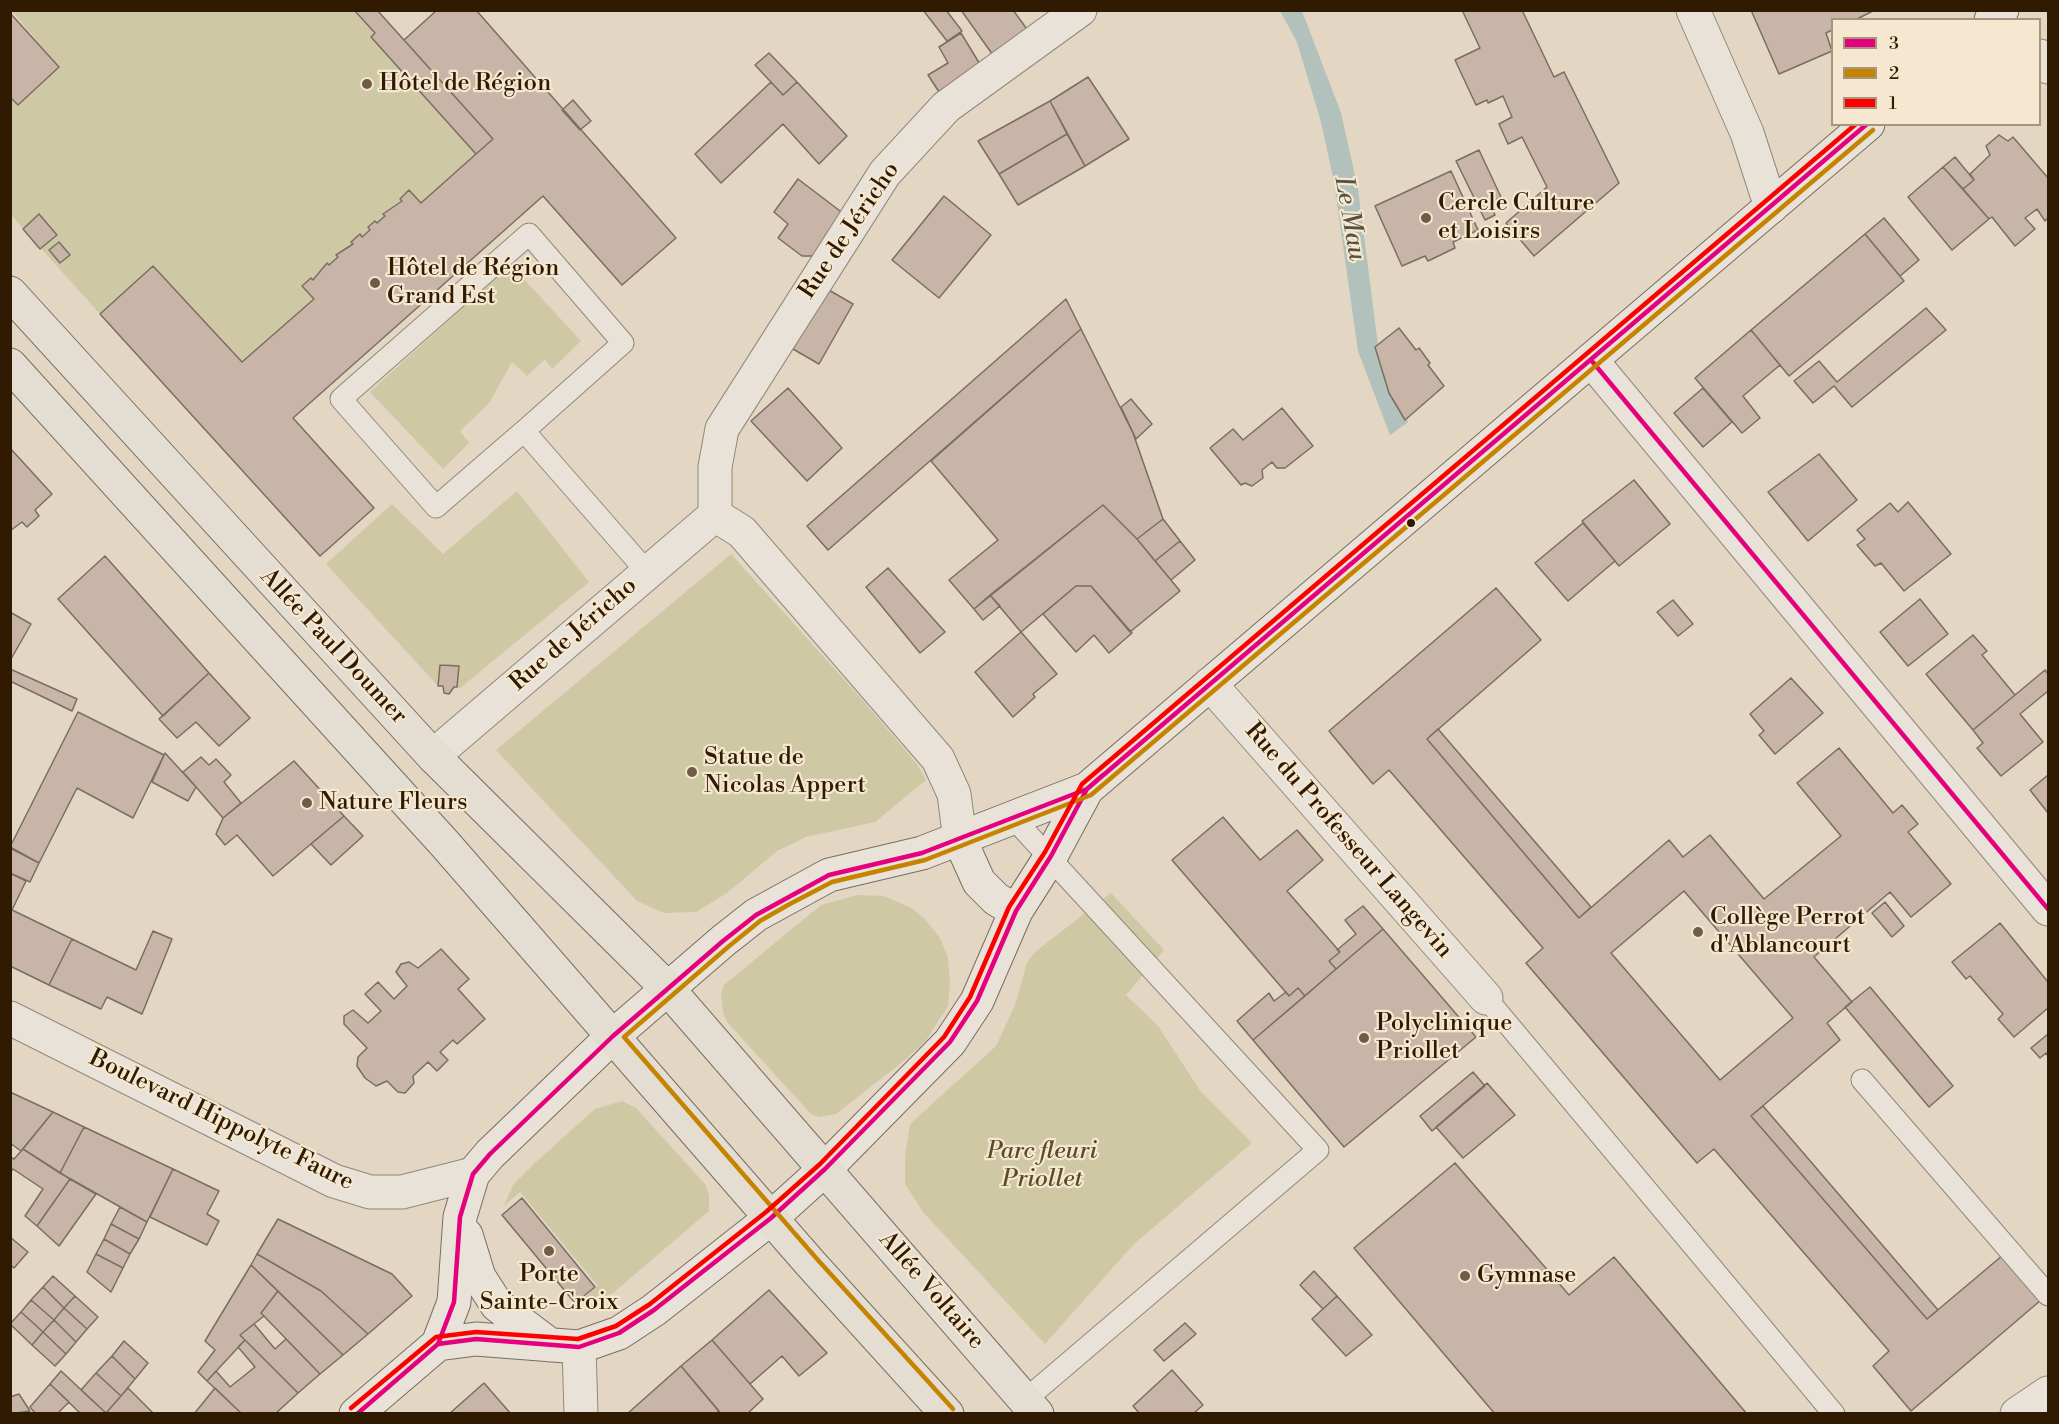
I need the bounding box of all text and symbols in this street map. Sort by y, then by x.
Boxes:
legend [1831,18,2041,126]
text: 3 [1889,32,1899,55]
text: 2 [1889,62,1899,85]
place label: Hôtel de Région [379,70,551,98]
marker: Hôtel de Région [360,77,374,91]
text: 1 [1889,92,1897,115]
street label: Rue de Jéricho [794,157,906,305]
water label: Le Mau [1326,174,1372,264]
place label: Cercle Culture et Loisirs [1438,190,1595,246]
marker: Cercle Culture et Loisirs [1419,211,1433,225]
place label: Hôtel de Région Grand Est [387,255,559,311]
marker: Hôtel de Région Grand Est [368,276,382,290]
unlabelled marker [1405,517,1417,529]
street label: Allée Paul Doumer [254,563,412,731]
street label: Rue de Jéricho [505,572,643,698]
street label: Rue du Professeur Langevin [1238,717,1458,965]
place label: Statue de Nicolas Appert [704,744,866,800]
marker: Statue de Nicolas Appert [685,765,699,779]
place label: Nature Fleurs [319,789,468,817]
marker: Nature Fleurs [300,796,314,810]
place label: Collège Perrot d'Ablancourt [1710,904,1865,960]
marker: Collège Perrot d'Ablancourt [1691,925,1705,939]
place label: Polyclinique Priollet [1376,1010,1512,1066]
marker: Polyclinique Priollet [1357,1031,1371,1045]
street label: Boulevard Hippolyte Faure [84,1044,358,1198]
park label: Parc fleuri Priollet [987,1138,1097,1194]
street label: Allée Voltaire [872,1226,990,1356]
marker: Porte Sainte-Croix [542,1244,556,1258]
place label: Porte Sainte-Croix [480,1261,618,1317]
place label: Gymnase [1477,1262,1576,1290]
marker: Gymnase [1458,1269,1472,1283]

